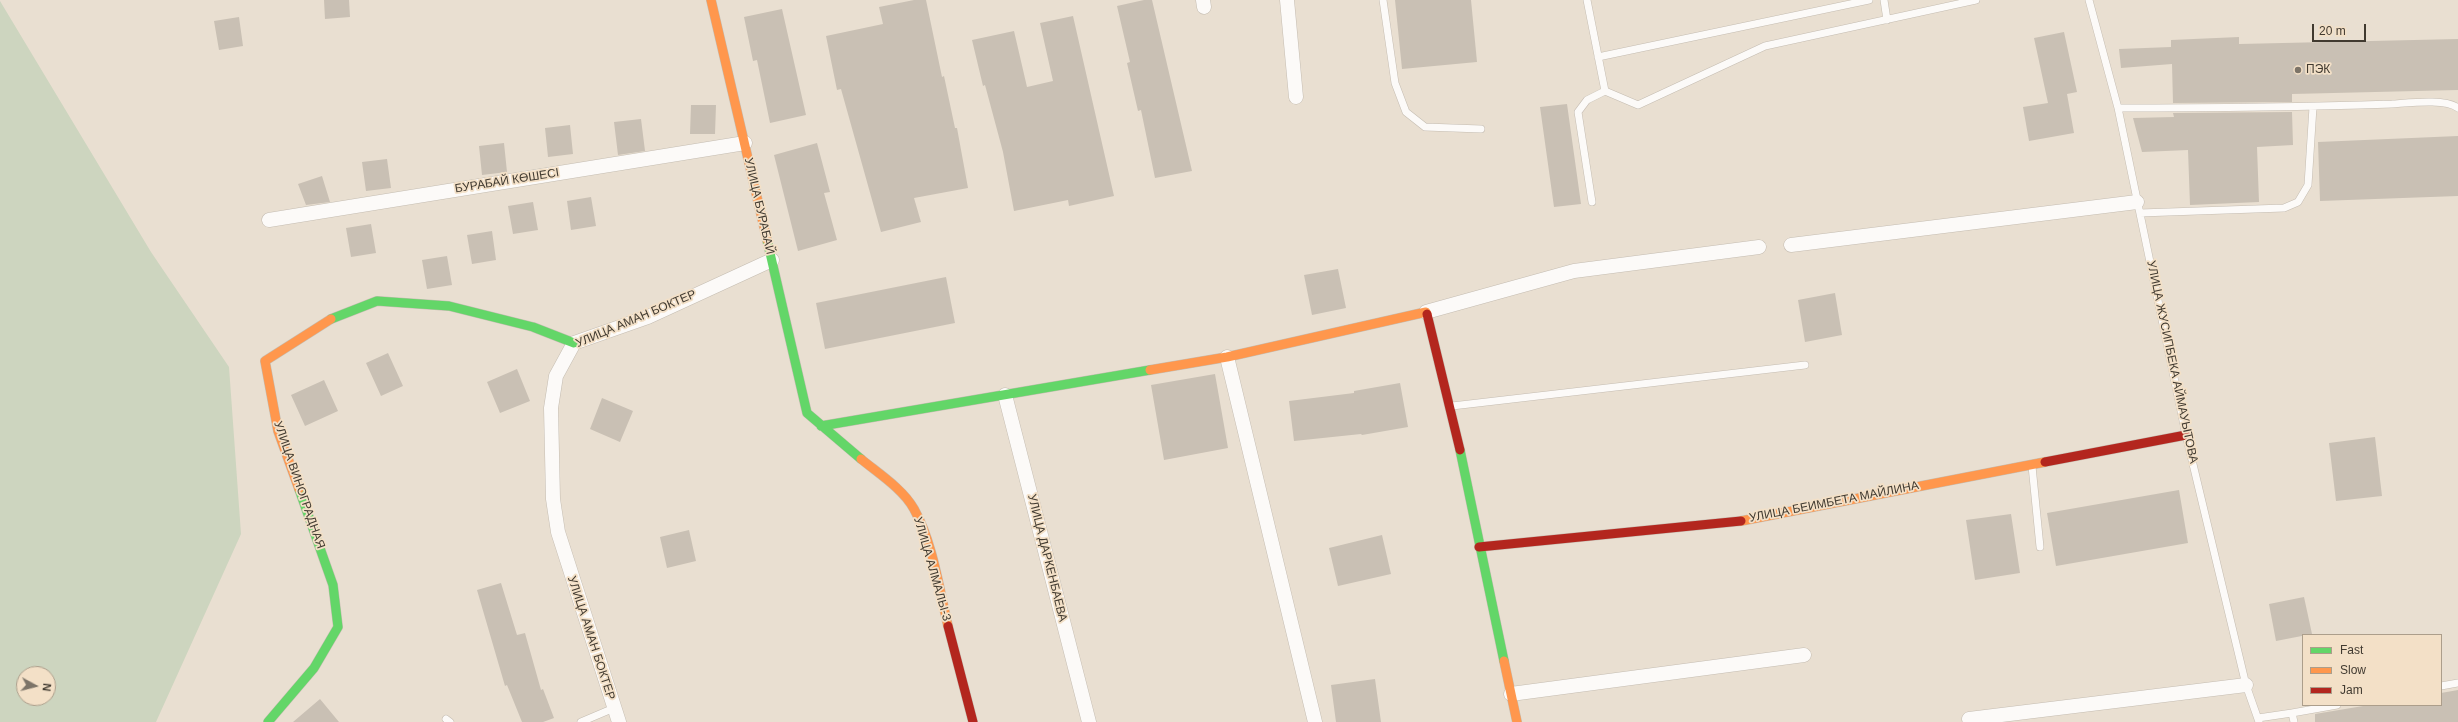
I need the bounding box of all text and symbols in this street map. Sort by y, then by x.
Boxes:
scale bar [2314,16,2368,42]
text: 20 m [2319,24,2346,38]
place label: ПЭК [2306,63,2330,77]
marker: ПЭК [2293,65,2303,75]
street label: УЛИЦА БУРАБАЙ [741,156,777,256]
street label: БУРАБАЙ КӨШЕСІ [454,166,560,196]
street label: УЛИЦА ЖУСИПБЕКА АЙМАУЫТОВА [2143,259,2201,465]
street label: УЛИЦА АМАН БОКТЕР [574,287,698,351]
street label: УЛИЦА ВИНОГРАДНАЯ [270,419,328,551]
street label: УЛИЦА БЕИМБЕТА МАЙЛИНА [1748,478,1920,526]
street label: УЛИЦА ДАРКЕНБАЕВА [1024,493,1070,623]
street label: УЛИЦА АЛМАЛЫ-3 [910,515,954,623]
street label: УЛИЦА АМАН БОКТЕР [564,574,618,702]
legend [2302,634,2442,706]
text: Fast [2340,643,2363,657]
text: Slow [2340,663,2366,677]
north arrow [16,666,56,706]
text: N [40,683,53,692]
text: Jam [2340,683,2363,697]

